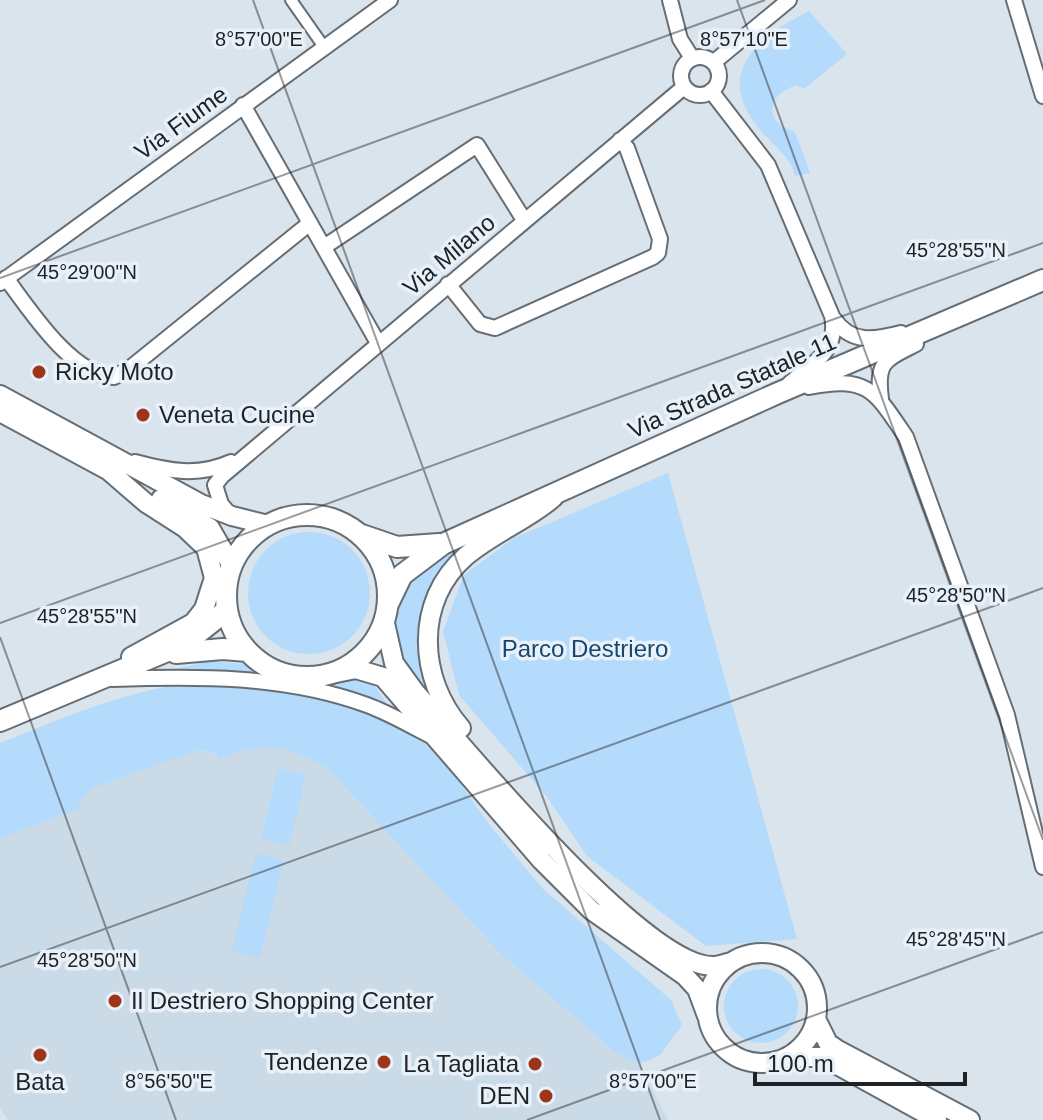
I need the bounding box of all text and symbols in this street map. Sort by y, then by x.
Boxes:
text: 8°57'00"E [215,28,303,50]
text: 8°57'10"E [700,28,788,50]
street label: Via Fiume [129,80,232,165]
street label: Via Milano [397,208,500,301]
text: 45°28'55"N [906,239,1006,261]
text: 45°29'00"N [37,261,137,283]
street label: Via Strada Statale 11 [624,328,840,444]
place label: Ricky Moto [55,358,174,385]
marker: Ricky Moto [30,363,48,381]
place label: Veneta Cucine [159,401,315,428]
marker: Veneta Cucine [134,406,152,424]
text: 45°28'50"N [906,584,1006,606]
text: 45°28'55"N [37,605,137,627]
park label: Parco Destriero [502,635,668,662]
text: 45°28'45"N [906,928,1006,950]
text: 45°28'50"N [37,949,137,971]
place label: Il Destriero Shopping Center [131,987,434,1014]
marker: Il Destriero Shopping Center [106,992,124,1010]
scale bar [755,1036,965,1086]
marker: Bata [31,1046,49,1064]
place label: Tendenze [264,1048,368,1075]
place label: La Tagliata [403,1050,520,1077]
text: 100 m [767,1050,834,1077]
marker: Tendenze [375,1053,393,1071]
marker: La Tagliata [526,1055,544,1073]
place label: Bata [15,1068,65,1095]
text: 8°56'50"E [125,1070,213,1092]
text: 8°57'00"E [609,1070,697,1092]
place label: DEN [479,1082,530,1109]
marker: DEN [537,1087,555,1105]

